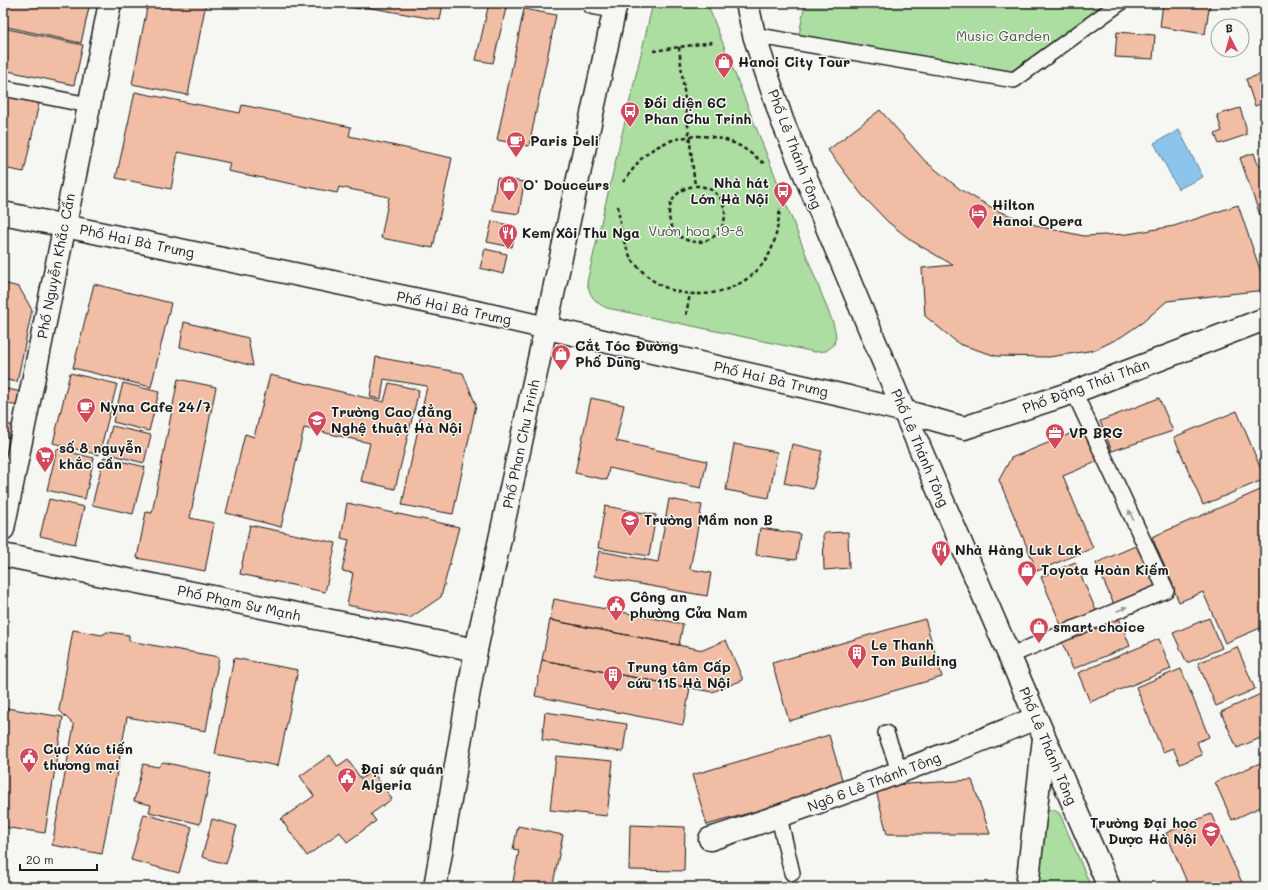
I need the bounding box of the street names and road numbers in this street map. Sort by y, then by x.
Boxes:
street label: Phố Lê Thánh Tông [764,86,827,211]
street label: Phố Nguyễn Khắc Cần [32,192,79,340]
street label: Phố Hai Bà Trưng [78,219,196,262]
street label: Phố Hai Bà Trưng [395,286,513,329]
street label: Phố Đặng Thái Thân [1020,354,1152,417]
street label: Phố Hai Bà Trưng [712,356,830,401]
street label: Phố Phan Chu Trinh [498,378,543,510]
street label: Phố Lê Thánh Tông [887,386,954,510]
street label: Phố Phạm Sư Mạnh [176,580,303,625]
street label: Phố Lê Thánh Tông [1015,684,1082,808]
street label: Ngõ 6 Lê Thánh Tông [804,747,943,816]

